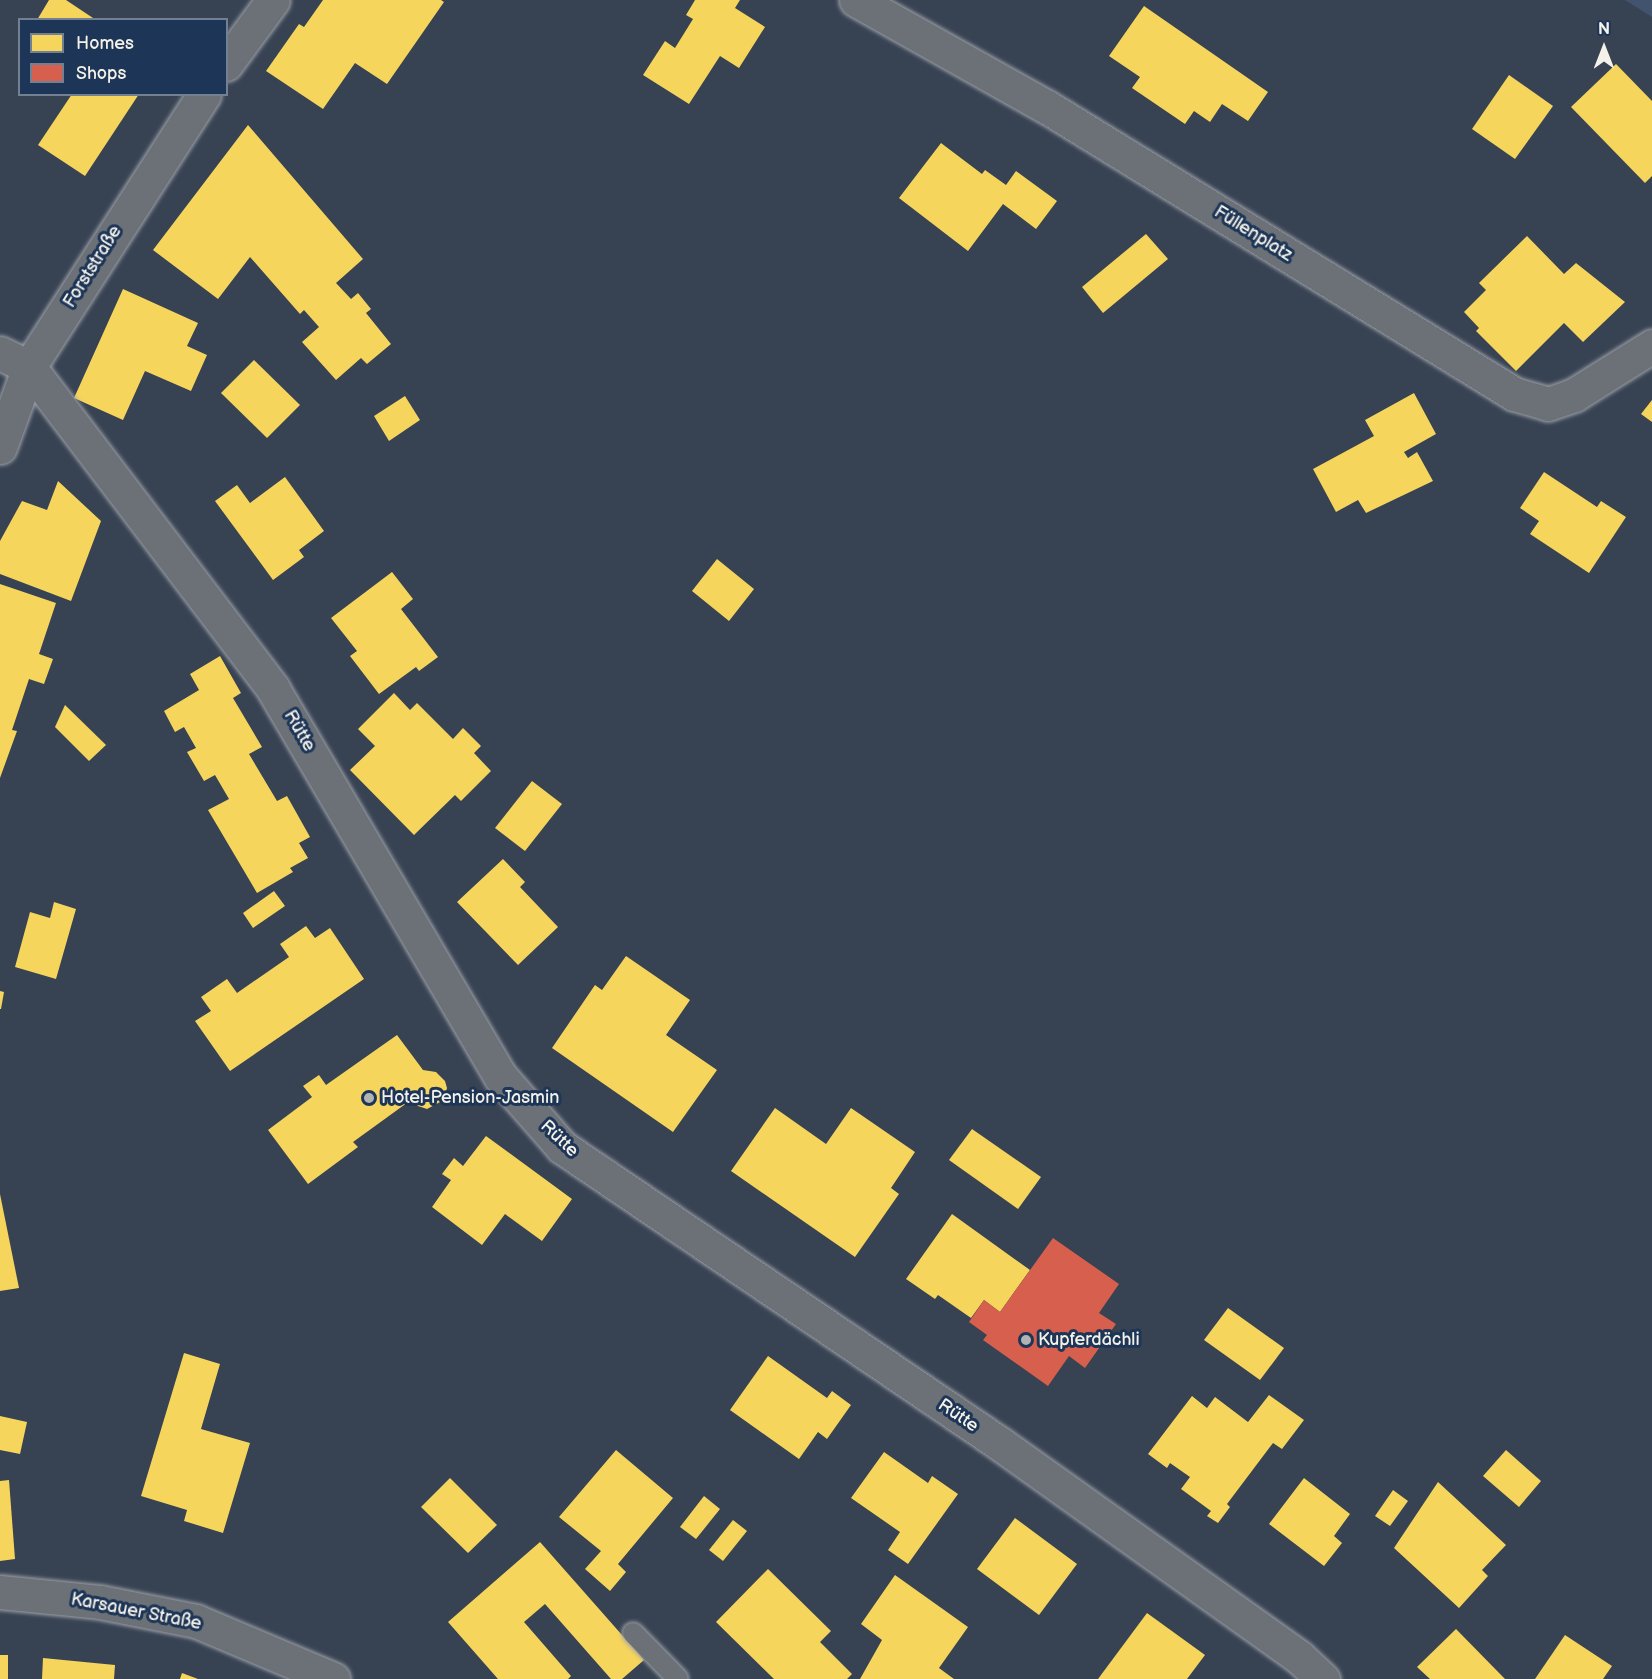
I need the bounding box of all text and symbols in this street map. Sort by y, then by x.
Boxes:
legend [18,18,228,96]
north arrow [1574,18,1634,78]
text: N [1598,20,1610,39]
text: Homes [76,33,134,54]
text: Shops [76,63,126,84]
street label: Füllenplatz [1210,202,1296,266]
street label: Forststraße [59,222,127,312]
street label: Rütte [279,706,319,756]
place label: Hotel-Pension-Jasmin [381,1087,559,1109]
marker: Hotel-Pension-Jasmin [362,1091,376,1105]
street label: Rütte [536,1116,582,1162]
place label: Kupferdächli [1038,1329,1140,1351]
marker: Kupferdächli [1019,1333,1033,1347]
street label: Rütte [934,1395,982,1437]
street label: Karsauer Straße [69,1589,203,1635]

